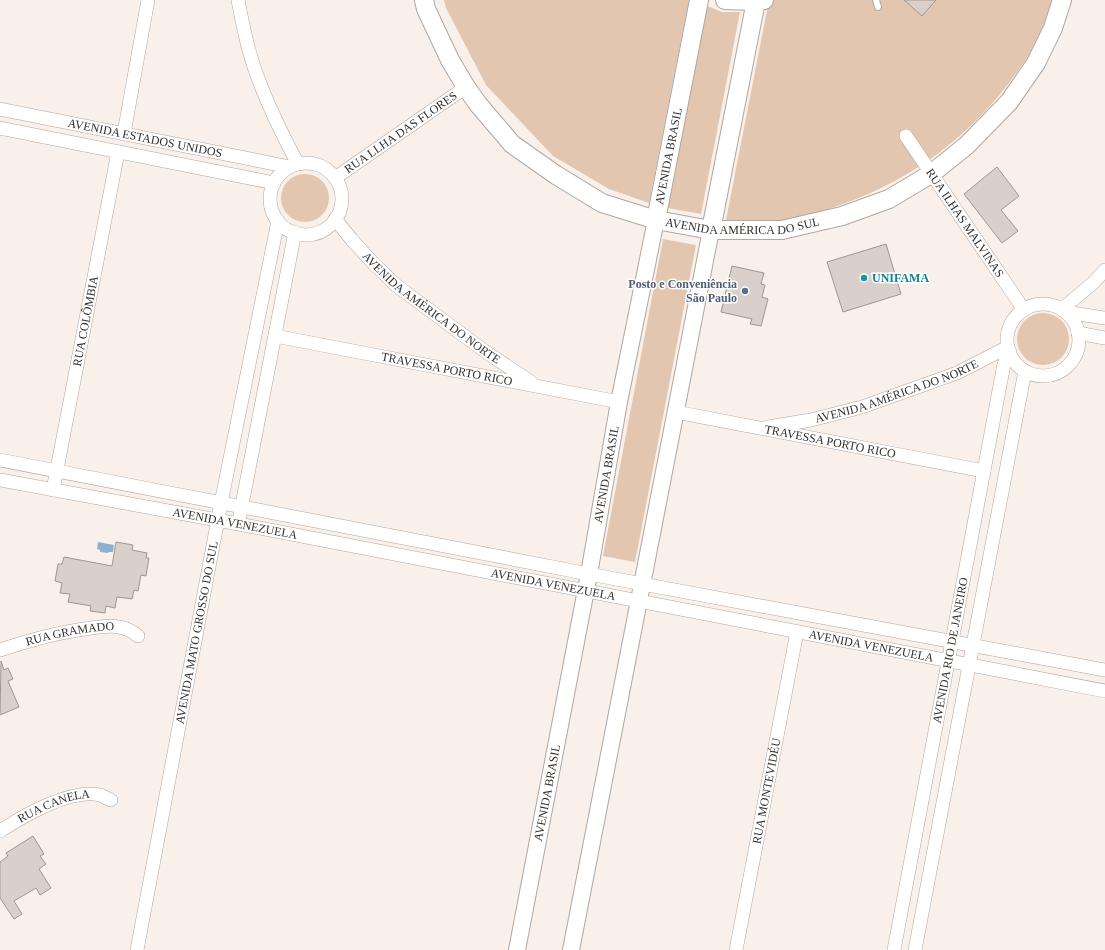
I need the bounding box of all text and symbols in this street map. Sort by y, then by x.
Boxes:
street label: RUA LLHA DAS FLORES [342,88,460,176]
street label: AVENIDA BRASIL [652,107,685,206]
street label: AVENIDA ESTADOS UNIDOS [67,116,223,160]
street label: RUA ILHAS MALVINAS [923,166,1007,280]
street label: AVENIDA AMÉRICA DO SUL [664,214,821,237]
street label: AVENIDA AMÉRICA DO NORTE [360,249,503,367]
place label: UNIFAMA [872,271,929,285]
marker: UNIFAMA [859,273,869,283]
street label: RUA COLÔMBIA [70,274,101,367]
place label: Posto e Conveniência São Paulo [628,277,737,305]
marker: Posto e Conveniência São Paulo [740,286,750,296]
street label: TRAVESSA PORTO RICO [380,350,514,388]
street label: AVENIDA AMÉRICA DO NORTE [813,356,981,426]
street label: TRAVESSA PORTO RICO [764,422,897,461]
street label: AVENIDA BRASIL [591,425,622,524]
street label: AVENIDA VENEZUELA [171,505,299,542]
street label: AVENIDA MATO GROSSO DO SUL [173,540,221,725]
street label: AVENIDA VENEZUELA [490,566,617,604]
street label: AVENIDA RIO DE JANEIRO [930,576,971,724]
street label: RUA GRAMADO [24,619,114,649]
street label: AVENIDA VENEZUELA [808,627,935,665]
street label: RUA MONTEVIDÉU [749,736,784,845]
street label: AVENIDA BRASIL [531,743,563,842]
street label: RUA CANELA [15,787,91,826]

